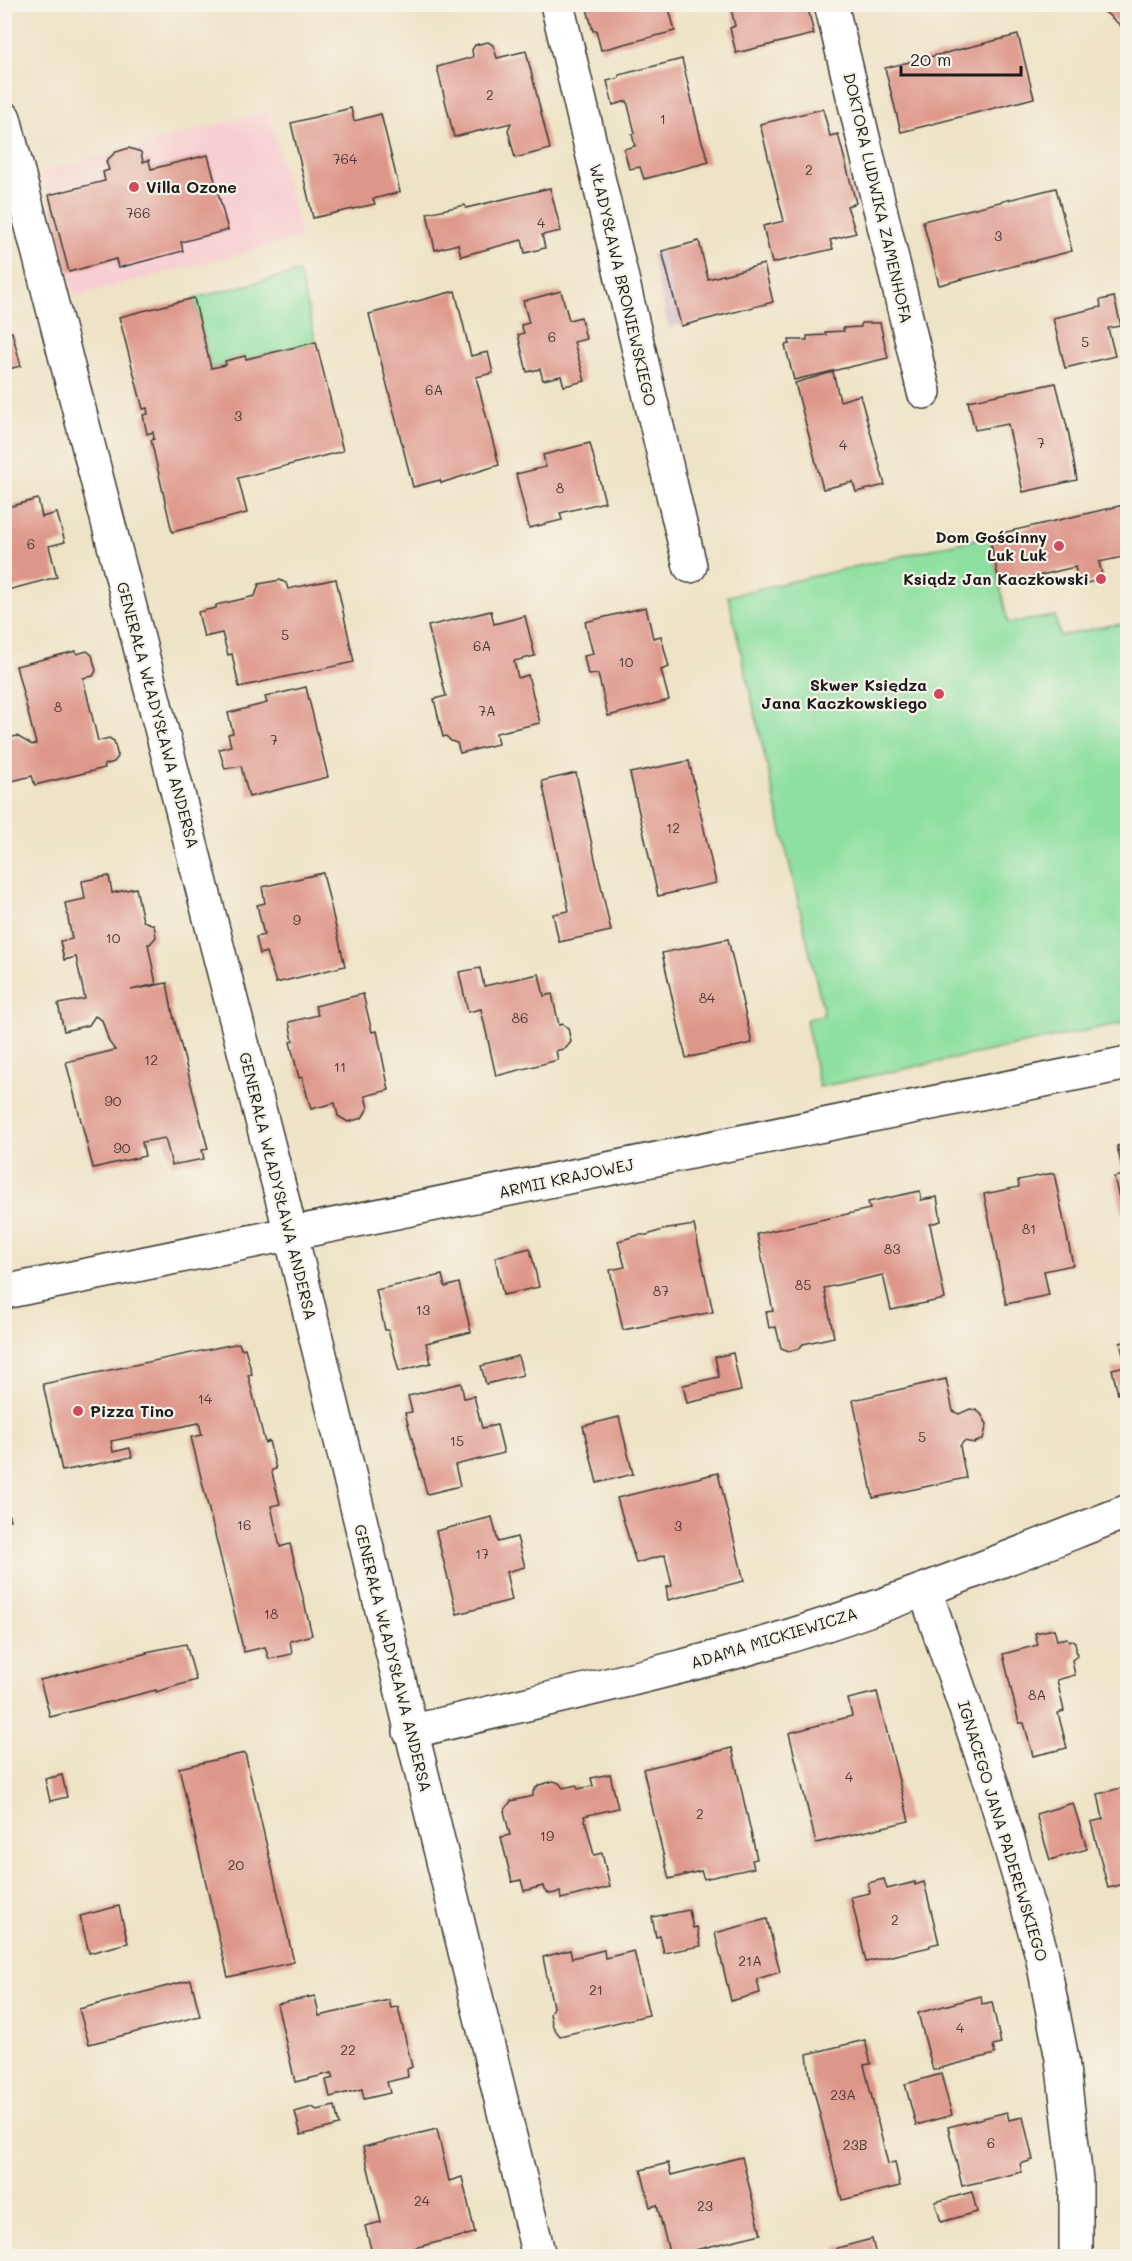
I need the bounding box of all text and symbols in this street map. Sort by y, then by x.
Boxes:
scale bar [901,39,1021,77]
text: 20 m [910,47,951,71]
street label: DOKTORA LUDWIKA ZAMENHOFA [839,71,918,325]
house number: 2 [486,85,494,104]
house number: 1 [660,109,666,128]
house number: 764 [333,149,358,168]
house number: 2 [805,160,813,179]
street label: WŁADYSŁAWA BRONIEWSKIEGO [585,162,662,408]
place label: Villa Ozone [146,176,237,197]
marker: Villa Ozone [127,180,141,194]
house number: 766 [126,203,150,222]
house number: 4 [537,213,546,232]
house number: 3 [994,226,1002,245]
house number: 6 [548,327,556,346]
house number: 5 [1081,332,1089,351]
house number: 6A [425,380,443,399]
house number: 3 [234,406,242,425]
house number: 7 [1037,433,1045,452]
house number: 4 [839,435,848,454]
house number: 8 [556,478,564,497]
place label: Dom Gościnny Luk Luk [935,526,1047,565]
house number: 6 [27,534,35,553]
marker: Dom Gościnny Luk Luk [1052,539,1066,553]
place label: Ksiądz Jan Kaczkowski [903,568,1089,589]
marker: Ksiądz Jan Kaczkowski [1094,572,1108,586]
street label: GENERAŁA WŁADYSŁAWA ANDERSA [113,579,204,850]
house number: 5 [281,625,289,644]
house number: 6A [473,636,491,655]
house number: 10 [619,652,634,671]
place label: Skwer Księdza Jana Kaczkowskiego [761,674,927,713]
marker: Skwer Księdza Jana Kaczkowskiego [932,687,946,701]
house number: 8 [54,697,62,716]
house number: 7A [478,701,496,720]
house number: 7 [270,730,278,749]
house number: 12 [666,818,680,837]
house number: 9 [293,910,301,929]
house number: 10 [106,928,121,947]
house number: 84 [699,988,716,1007]
house number: 86 [512,1008,528,1027]
house number: 12 [144,1050,158,1069]
street label: GENERAŁA WŁADYSŁAWA ANDERSA [235,1050,322,1322]
house number: 11 [334,1057,346,1076]
house number: 90 [105,1091,122,1110]
house number: 90 [114,1138,131,1157]
street label: ARMII KRAJOWEJ [496,1153,636,1202]
house number: 81 [1022,1219,1036,1238]
house number: 83 [884,1239,900,1258]
house number: 85 [795,1275,811,1294]
house number: 87 [653,1281,669,1300]
house number: 13 [416,1300,430,1319]
house number: 14 [198,1389,213,1408]
place label: Pizza Tino [90,1400,174,1421]
marker: Pizza Tino [71,1404,85,1418]
house number: 5 [918,1427,926,1446]
house number: 15 [450,1431,464,1450]
house number: 16 [237,1515,251,1534]
house number: 3 [674,1516,682,1535]
street label: GENERAŁA WŁADYSŁAWA ANDERSA [350,1522,437,1794]
house number: 17 [475,1544,489,1563]
street label: ADAMA MICKIEWICZA [688,1602,860,1673]
house number: 18 [264,1604,278,1623]
house number: 8A [1028,1685,1046,1704]
street label: IGNACEGO JANA PADEREWSKIEGO [954,1698,1053,1964]
house number: 4 [845,1767,854,1786]
house number: 2 [696,1804,704,1823]
house number: 19 [540,1826,554,1845]
house number: 20 [228,1855,245,1874]
house number: 2 [891,1910,899,1929]
house number: 21A [738,1951,762,1970]
house number: 21 [589,1980,603,1999]
house number: 4 [956,2018,965,2037]
house number: 22 [340,2040,356,2059]
house number: 23A [830,2085,856,2104]
house number: 6 [987,2133,995,2152]
house number: 23B [843,2135,867,2154]
house number: 24 [414,2191,431,2210]
house number: 23 [697,2196,713,2215]

